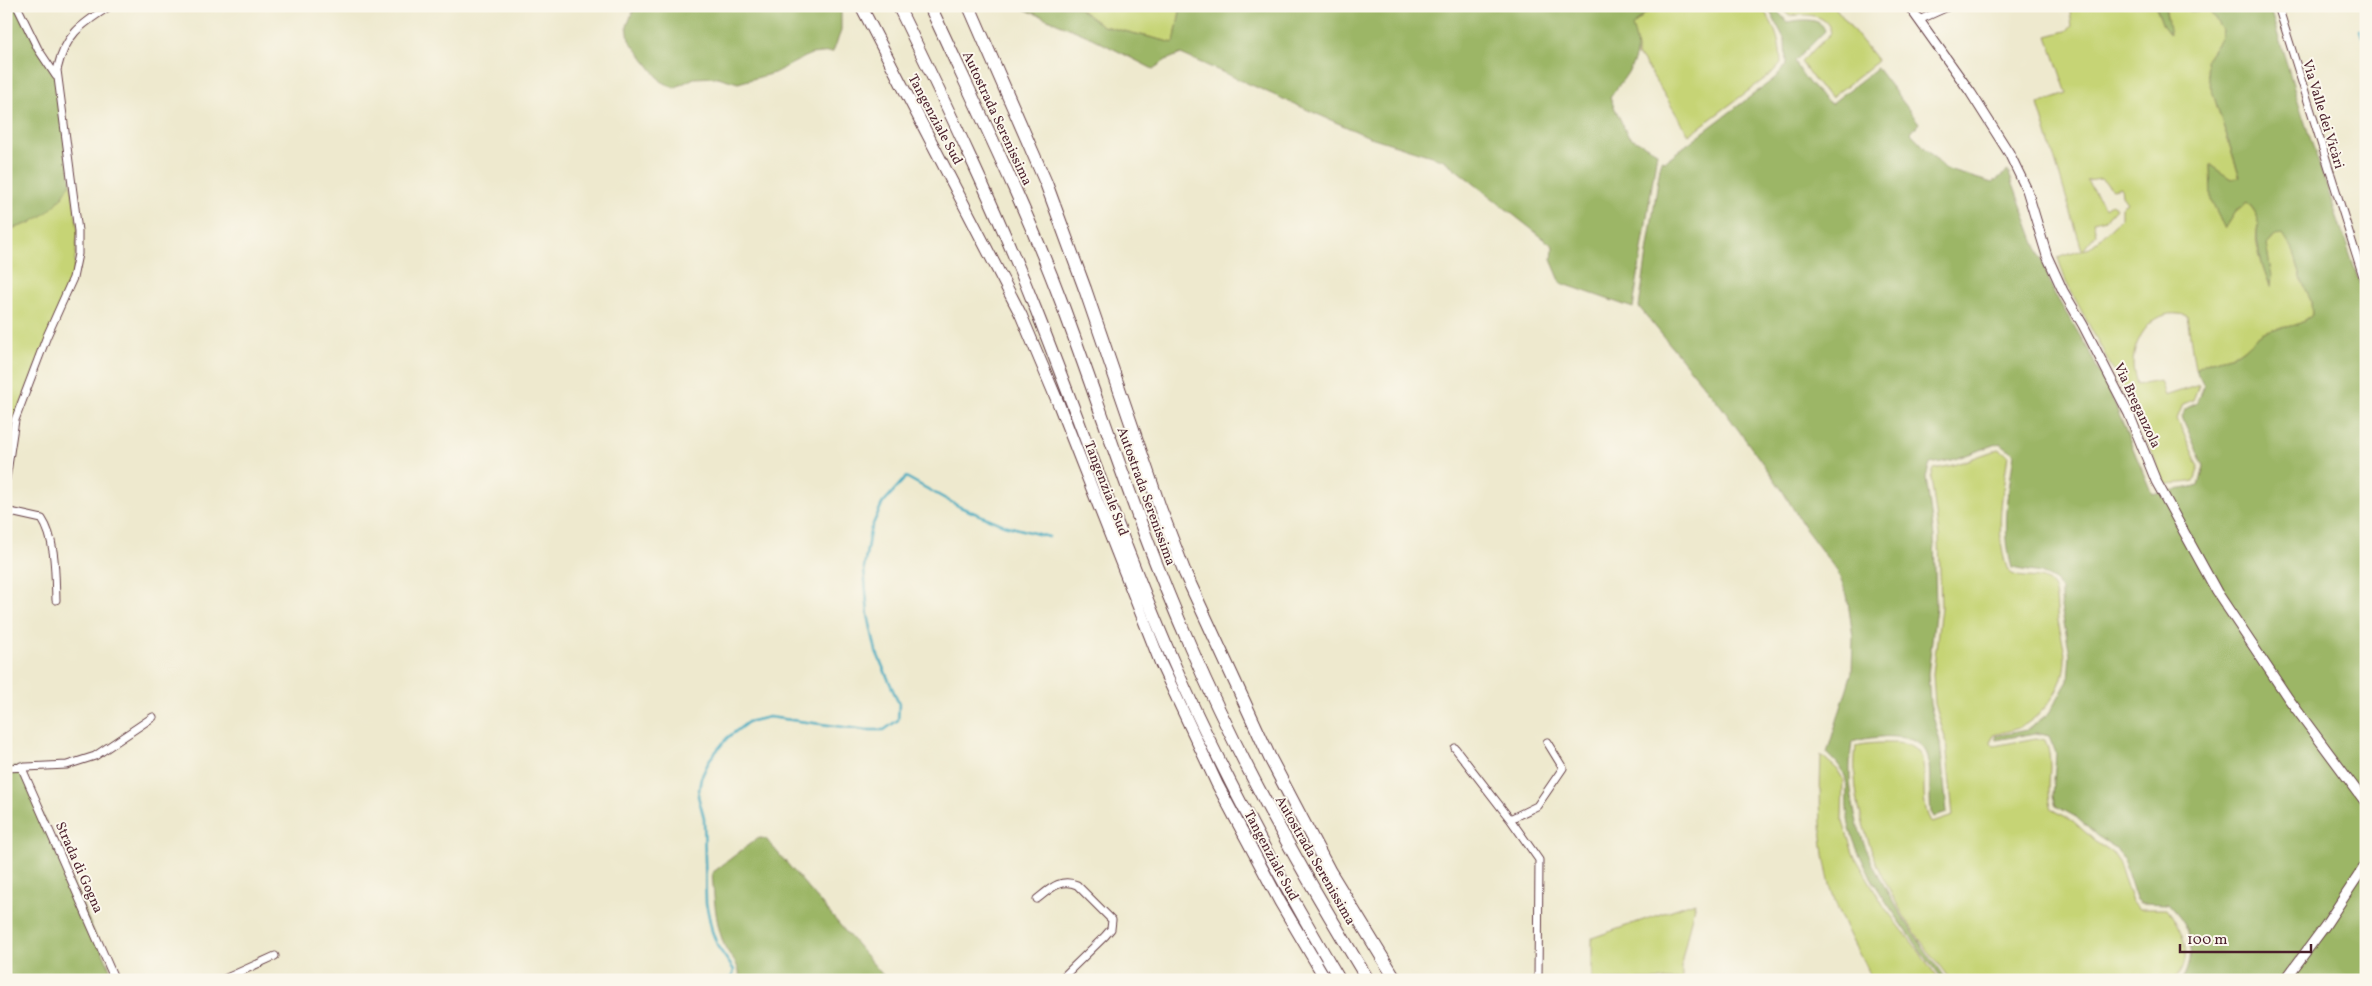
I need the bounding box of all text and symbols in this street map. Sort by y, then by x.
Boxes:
street label: Autostrada Serenissima [957,48,1036,189]
street label: Via Valle dei Vicàri [2297,58,2348,171]
street label: Tangenziale Sud [903,71,967,168]
street label: Via Breganzola [2109,360,2165,451]
street label: Autostrada Serenissima [1112,425,1180,568]
street label: Tangenziale Sud [1079,438,1132,539]
street label: Autostrada Serenissima [1270,793,1359,929]
street label: Tangenziale Sud [1239,807,1303,904]
street label: Strada di Gogna [50,819,107,916]
scale bar [2180,921,2311,953]
text: 100 m [2187,930,2227,951]

